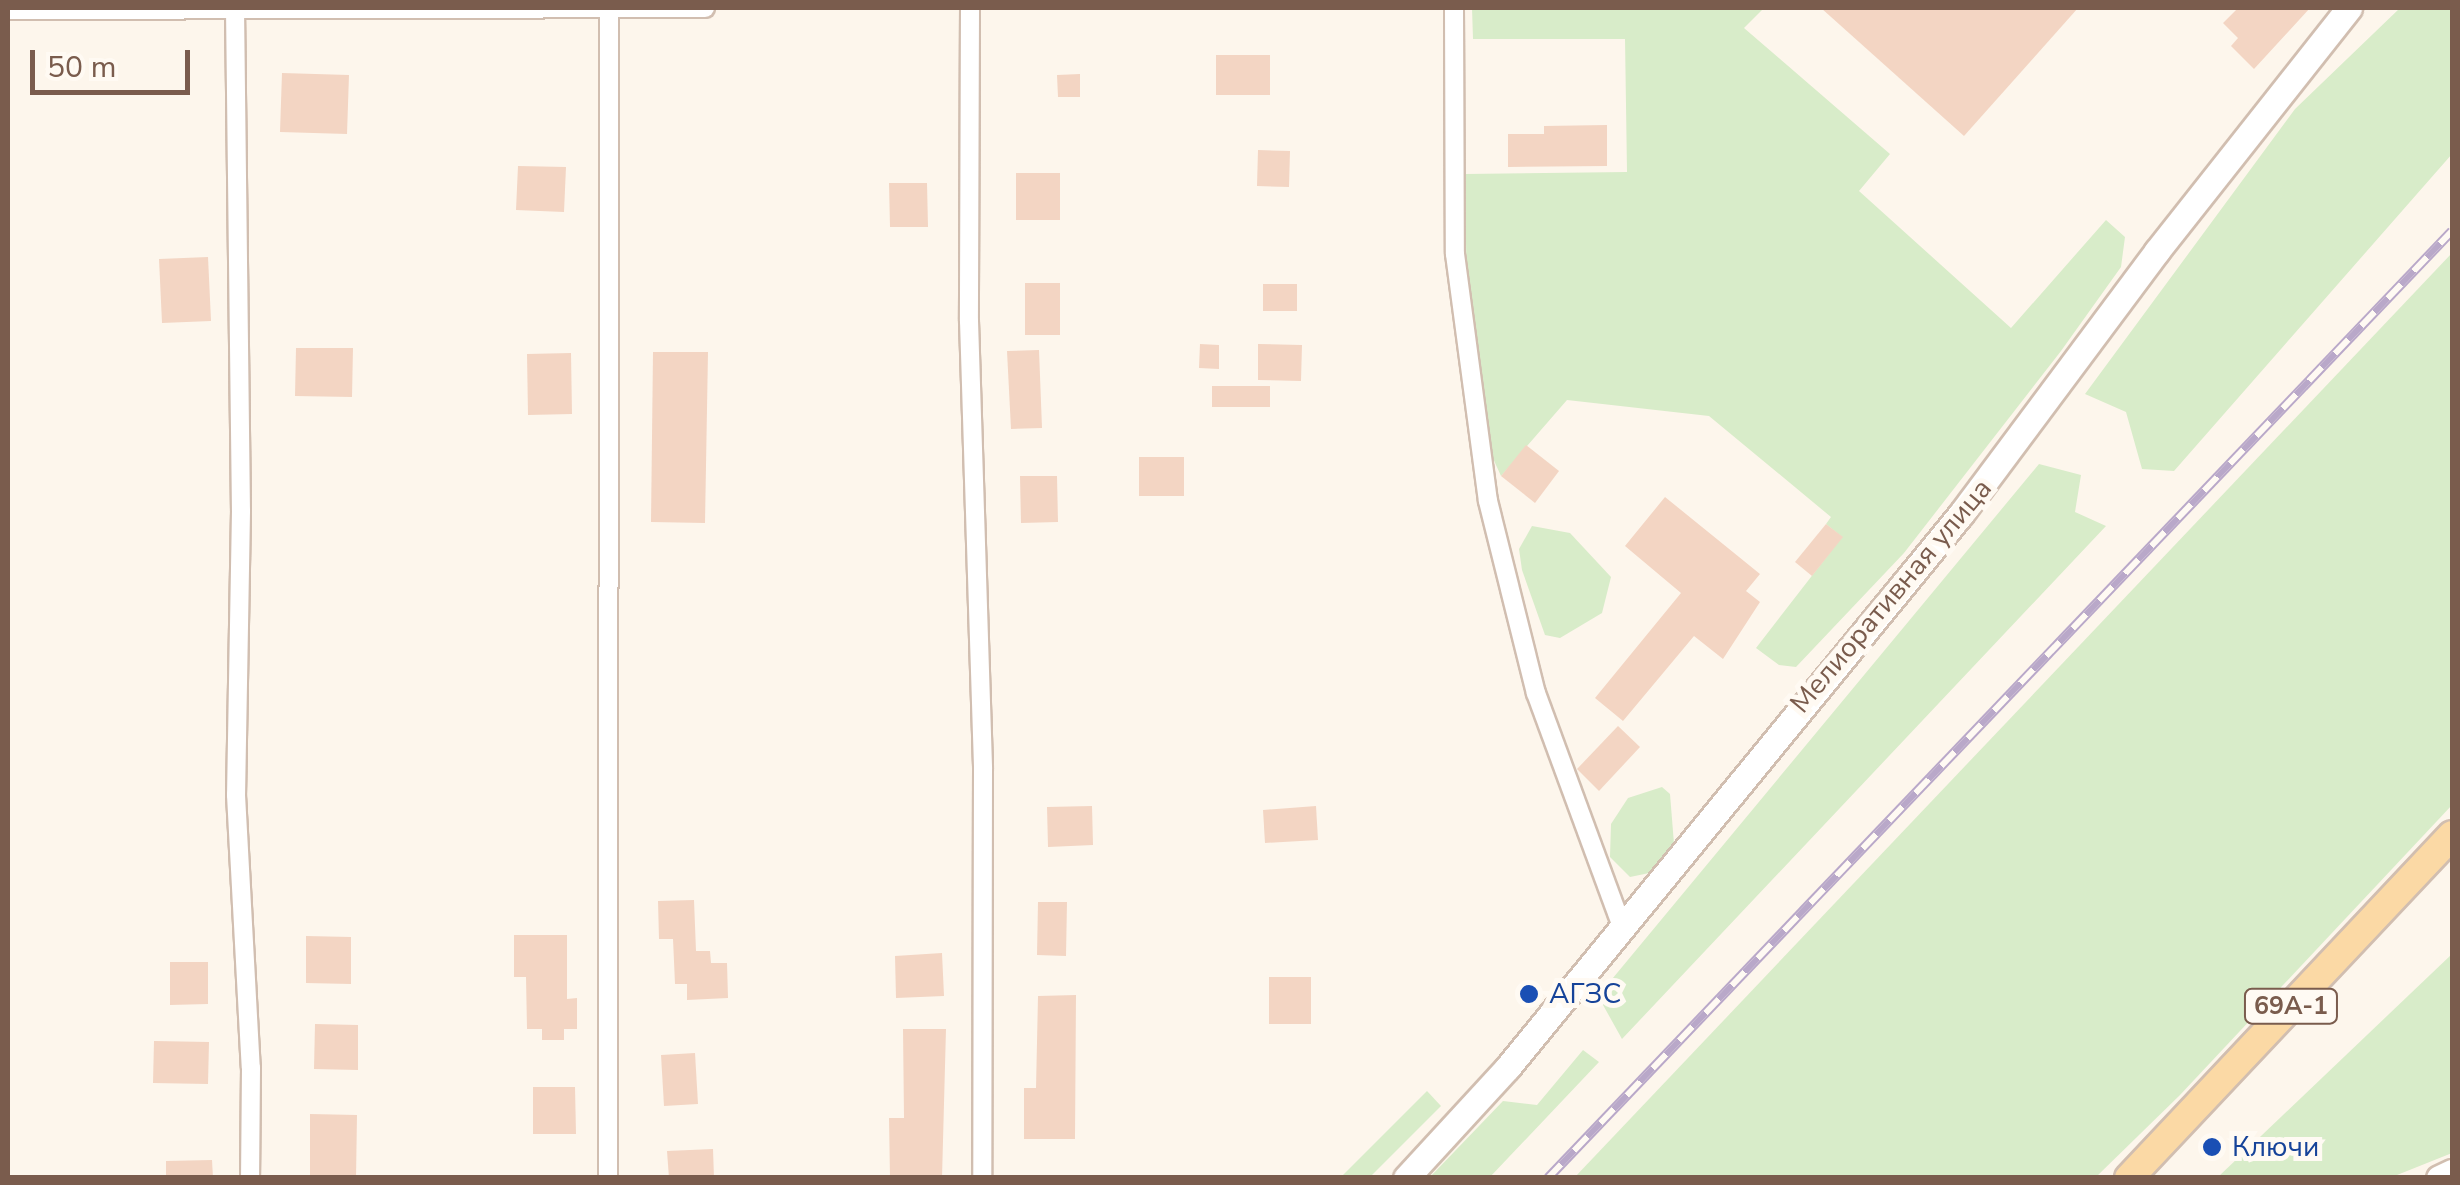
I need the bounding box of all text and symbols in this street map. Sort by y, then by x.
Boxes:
scale bar [35,30,195,92]
text: 50 m [47,47,116,88]
street label: Мелиоративная улица [1783,472,1999,720]
place label: АГЗС [1549,977,1621,1011]
marker: АГЗС [1518,983,1540,1005]
road number: 69А-1 [2244,986,2338,1026]
place label: Ключи [2232,1130,2319,1164]
marker: Ключи [2201,1136,2223,1158]

